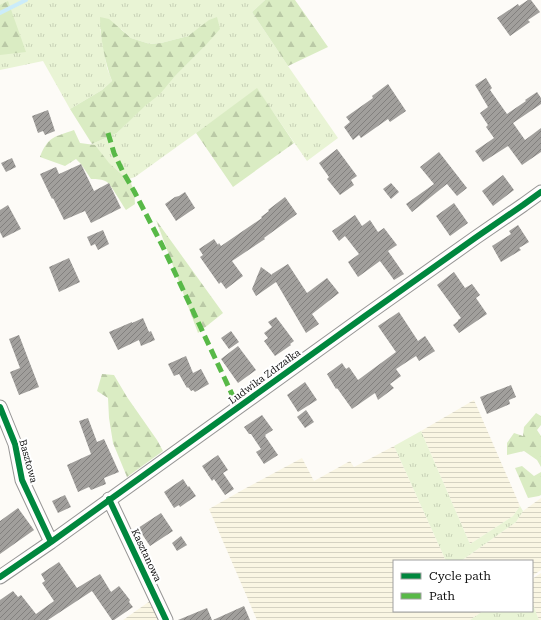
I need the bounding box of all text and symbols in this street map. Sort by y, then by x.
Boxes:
street label: Ludwika Zdrzałka [226,346,303,406]
street label: Basztowa [17,438,40,485]
street label: Kasztanowa [130,527,164,584]
legend [393,560,533,612]
text: Cycle path [429,569,491,583]
text: Path [429,589,455,603]

